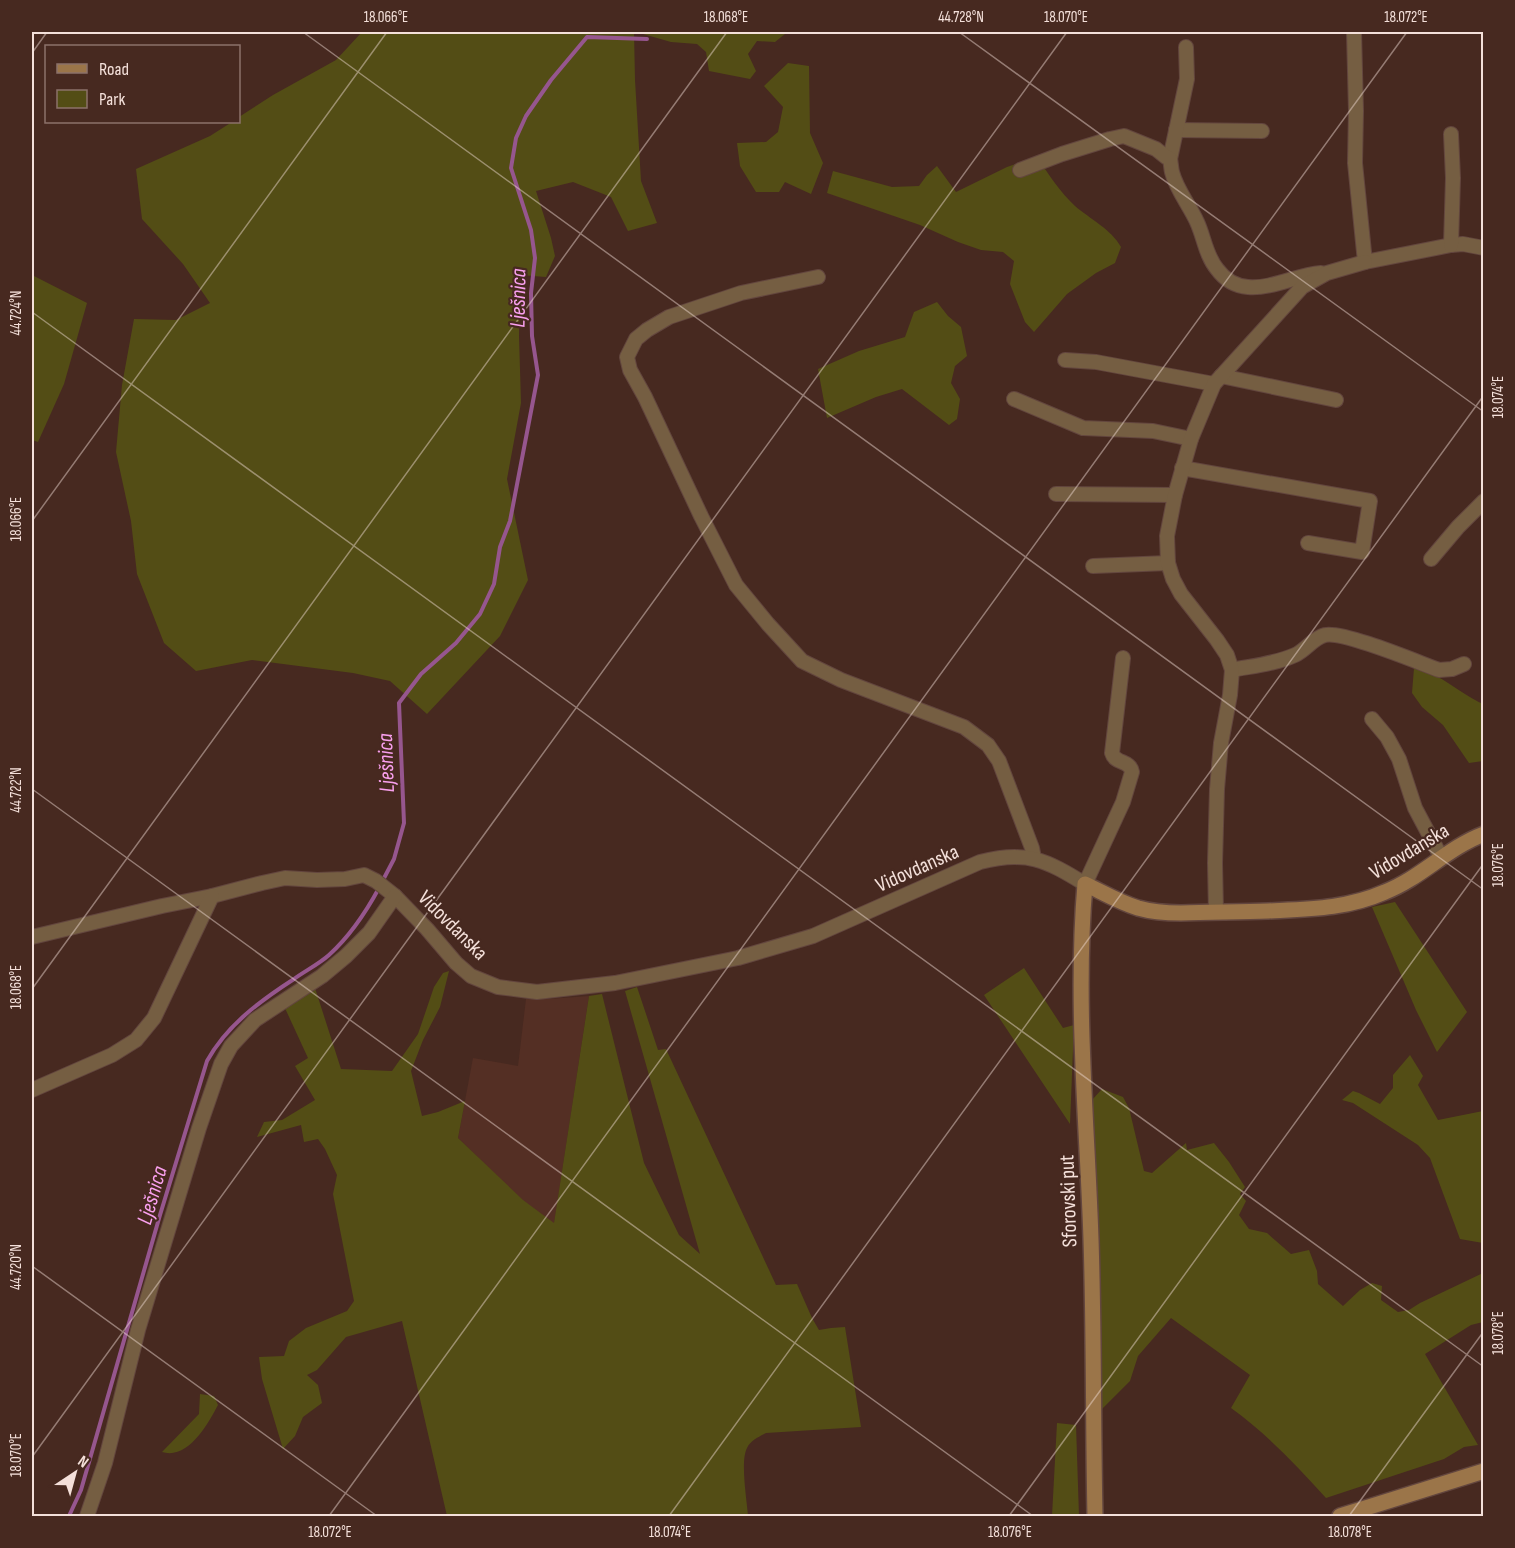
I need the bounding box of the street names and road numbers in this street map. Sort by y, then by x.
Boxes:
street label: Vidovdanska [1365,818,1453,885]
street label: Vidovdanska [872,839,963,898]
street label: Vidovdanska [413,885,493,965]
street label: Sforovski put [1054,1154,1083,1248]

